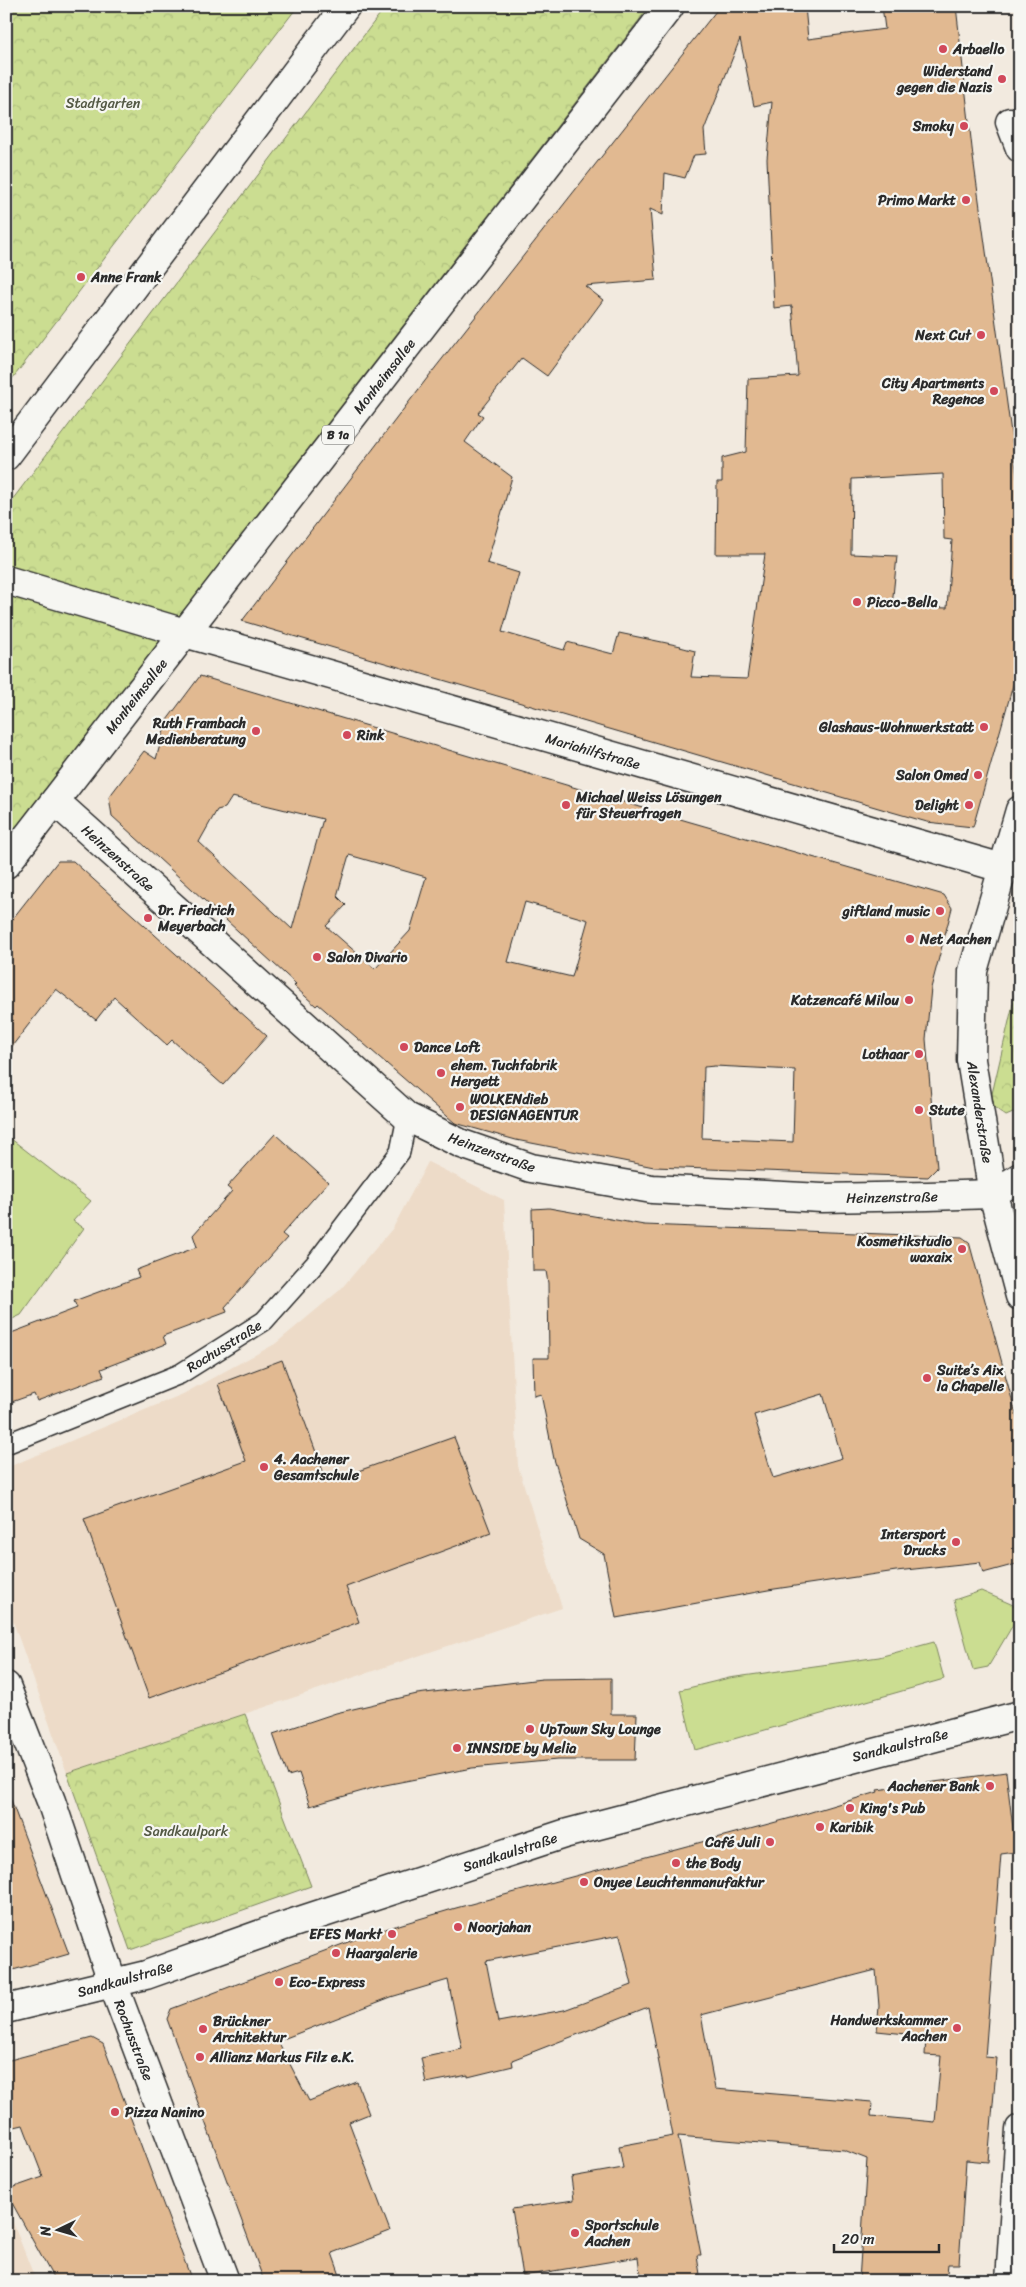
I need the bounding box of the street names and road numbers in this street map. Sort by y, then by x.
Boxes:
street label: Monheimsallee [347,333,422,420]
road number: B 1a [322,426,354,444]
street label: Monheimsallee [99,653,174,740]
street label: Mariahilfstraße [542,726,644,777]
street label: Heinzenstraße [75,818,160,898]
street label: Alexanderstraße [959,1058,1000,1165]
street label: Heinzenstraße [444,1125,539,1180]
street label: Heinzenstraße [846,1184,938,1211]
street label: Rochusstraße [181,1313,267,1380]
street label: Sandkaulstraße [849,1721,951,1770]
street label: Sandkaulstraße [459,1825,561,1880]
street label: Sandkaulstraße [74,1954,176,2005]
street label: Rochusstraße [107,1996,160,2085]

